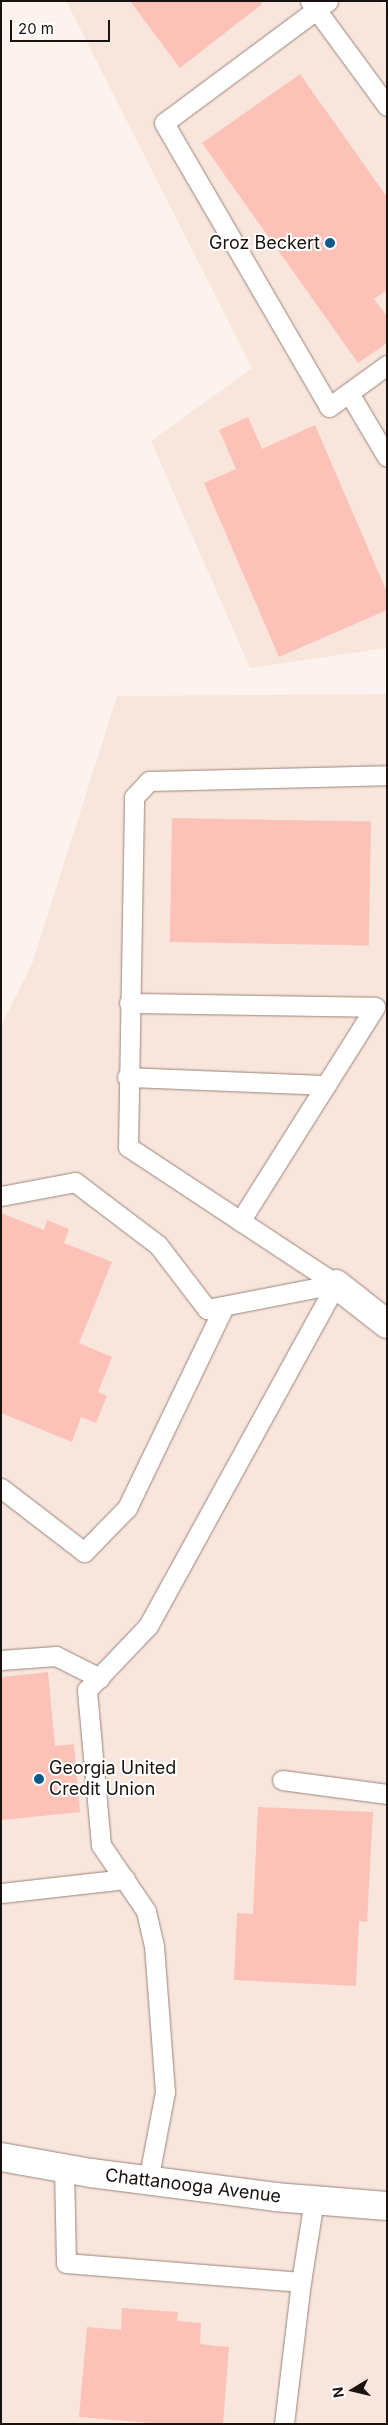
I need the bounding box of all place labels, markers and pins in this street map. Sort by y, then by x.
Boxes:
place label: Groz Beckert [209,232,320,254]
marker: Groz Beckert [324,237,336,249]
place label: Georgia United Credit Union [49,1758,176,1800]
marker: Georgia United Credit Union [33,1773,45,1785]

